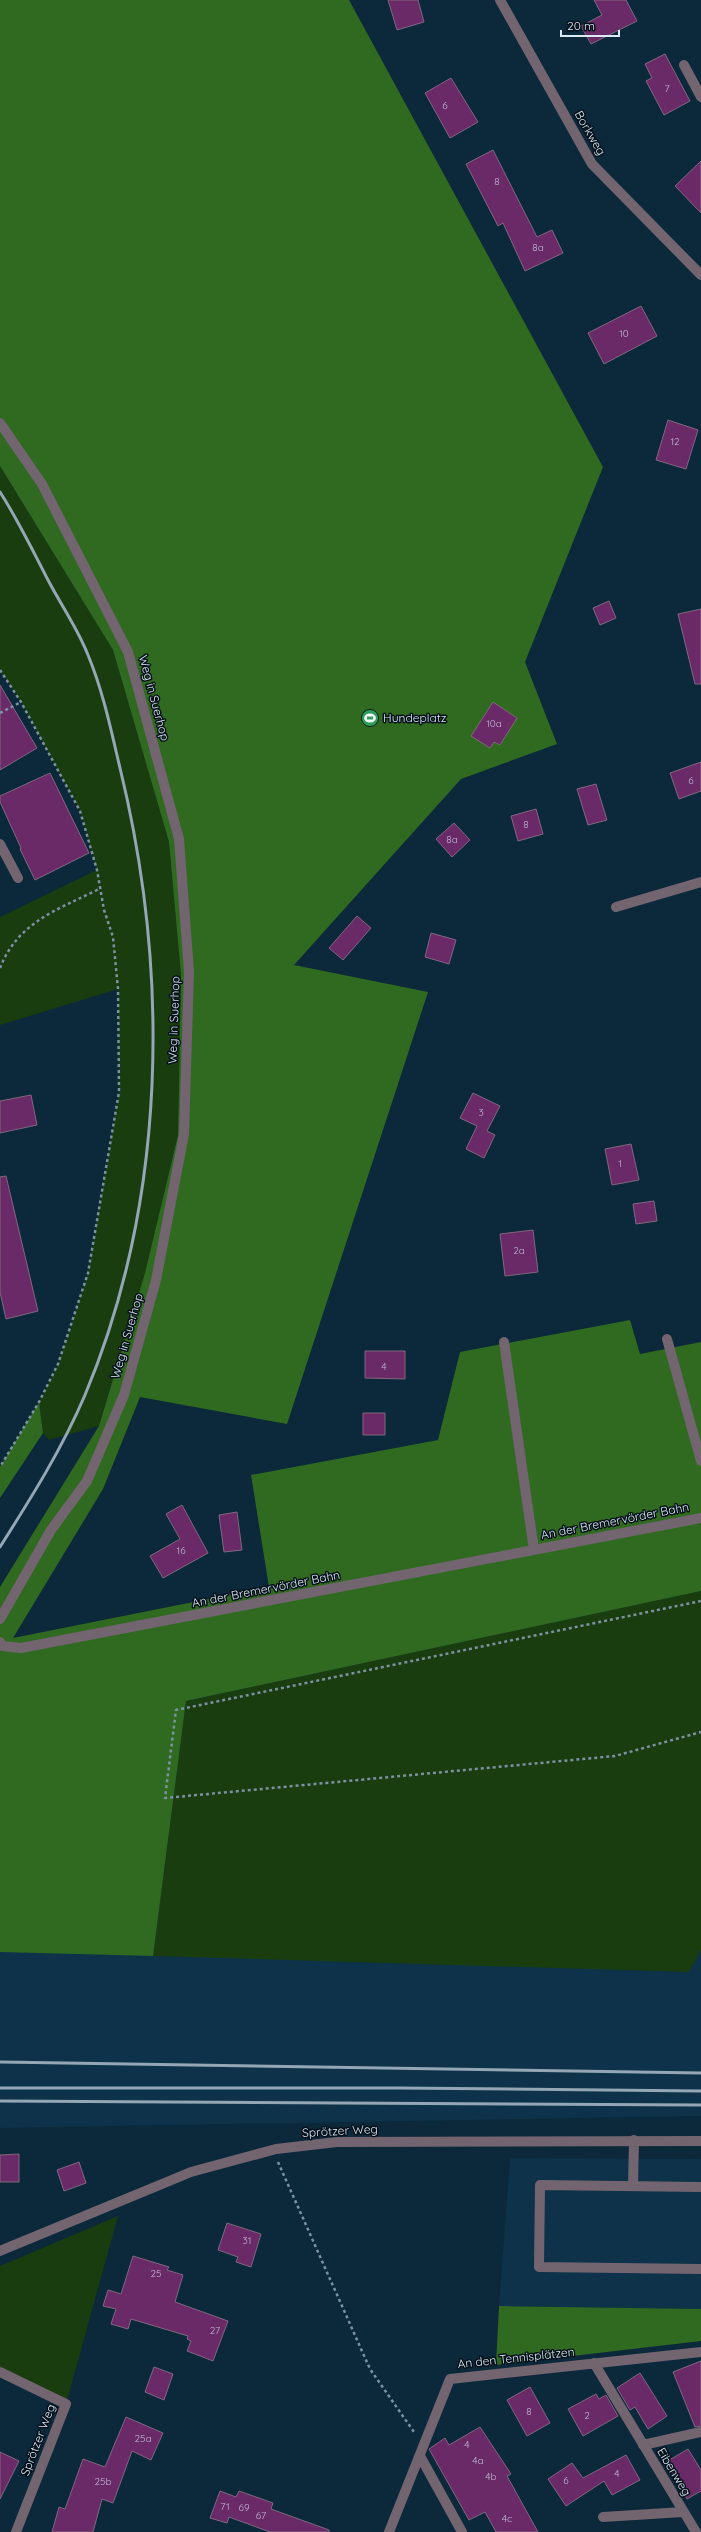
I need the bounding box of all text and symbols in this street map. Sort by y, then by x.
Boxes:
scale bar [561,12,619,38]
text: 20 m [567,18,595,33]
house number: 7 [664,82,670,95]
house number: 6 [442,99,448,112]
street label: Borkweg [572,108,609,158]
house number: 8 [494,175,500,188]
house number: 8a [532,241,544,254]
house number: 10 [619,327,629,340]
house number: 12 [670,435,680,448]
street label: Weg in Suerhop [136,653,173,742]
sports icon: Hundeplatz [360,708,380,728]
place label: Hundeplatz [383,710,447,725]
house number: 10a [486,717,502,730]
house number: 6 [688,774,694,787]
house number: 8 [523,818,529,831]
house number: 8a [446,833,458,846]
street label: Weg in Suerhop [164,976,183,1064]
house number: 3 [478,1106,484,1119]
house number: 1 [618,1157,622,1170]
house number: 2a [513,1244,525,1257]
street label: Weg in Suerhop [107,1291,146,1380]
house number: 4 [381,1360,387,1373]
street label: An der Bremervörder Bahn [540,1499,690,1542]
house number: 16 [176,1544,186,1557]
street label: An der Bremervörder Bahn [191,1567,341,1610]
street label: Sprötzer Weg [302,2121,378,2140]
house number: 31 [243,2234,251,2247]
house number: 25 [151,2267,162,2280]
house number: 27 [210,2324,220,2337]
street label: An den Tennisplätzen [457,2344,575,2371]
street label: Sprötzer Weg [17,2402,58,2478]
house number: 8 [526,2405,532,2418]
house number: 2 [584,2409,590,2422]
house number: 25a [134,2432,152,2445]
house number: 4 [464,2438,470,2451]
street label: Eibenweg [654,2445,695,2499]
house number: 4a [472,2454,484,2467]
house number: 4 [614,2467,620,2480]
house number: 4b [485,2470,497,2483]
house number: 6 [563,2474,569,2487]
house number: 25b [94,2475,112,2488]
house number: 71 [220,2500,230,2513]
house number: 69 [239,2501,250,2514]
house number: 67 [256,2509,266,2522]
house number: 4c [502,2512,512,2525]

